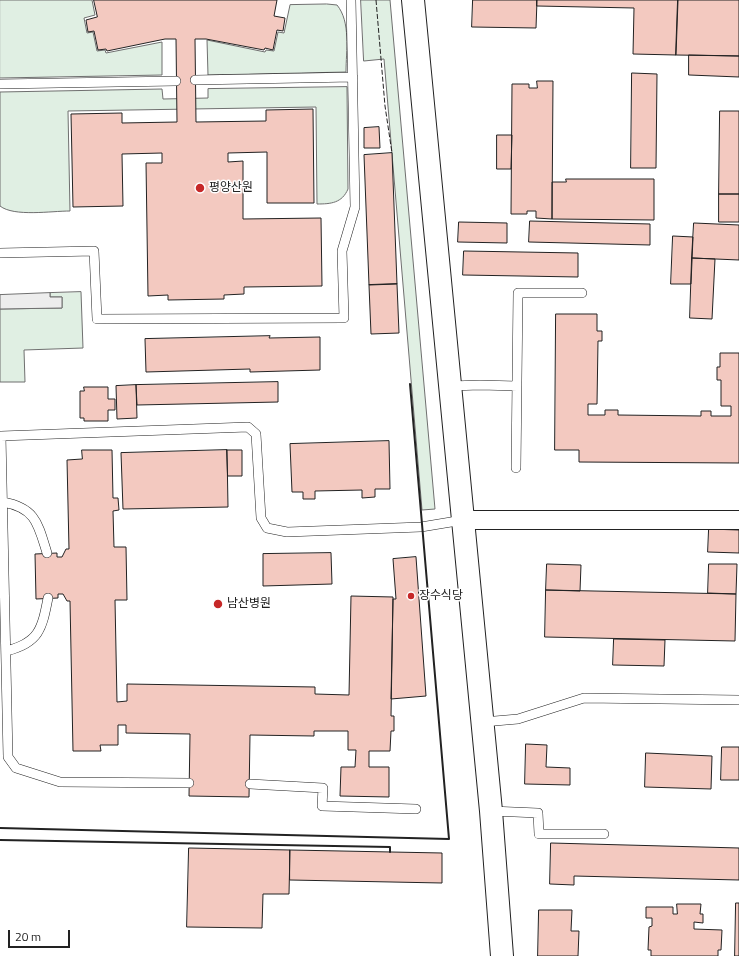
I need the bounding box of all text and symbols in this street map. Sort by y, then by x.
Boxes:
place label: 평양산원 [209,181,253,195]
marker: 평양산원 [194,182,206,194]
place label: 장수식당 [419,589,463,603]
marker: 장수식당 [406,591,416,601]
place label: 남산병원 [227,597,271,611]
marker: 남산병원 [212,598,224,610]
scale bar [10,922,72,948]
text: 20 m [15,927,41,946]

